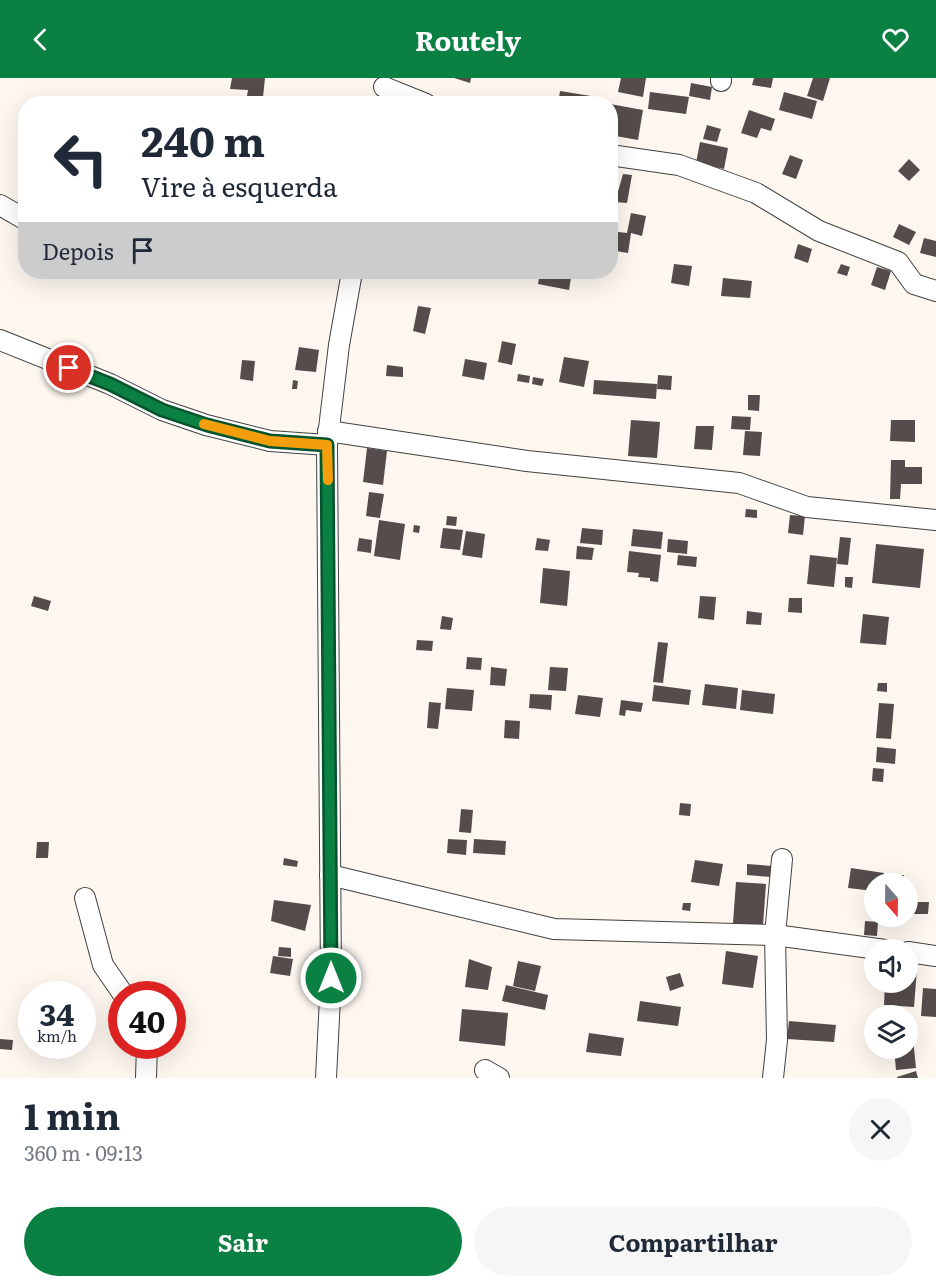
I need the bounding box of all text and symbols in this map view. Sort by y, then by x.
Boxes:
text: Routely [415,19,521,59]
icon: back [24,23,57,56]
icon: heart [879,23,912,56]
text: 240 m [141,108,265,170]
icon: left [42,120,120,198]
text: Vire à esquerda [141,165,338,205]
text: Depois [42,234,114,267]
icon: arrive [126,234,159,267]
pin [43,342,94,393]
icon: arrive [52,351,85,384]
north arrow [864,873,918,927]
map controls [864,873,918,1059]
button: sound [864,939,918,993]
position arrow [299,946,363,1010]
speed limit sign: 40 [108,981,186,1059]
text: 34 [40,991,74,1035]
button: layers [864,1005,918,1059]
text: km/h [37,1024,77,1047]
text: 1 min [24,1088,120,1141]
button: close [849,1098,912,1161]
text: 360 m · 09:13 [24,1137,143,1167]
button: Sair [24,1207,462,1276]
button: Compartilhar [474,1207,912,1276]

